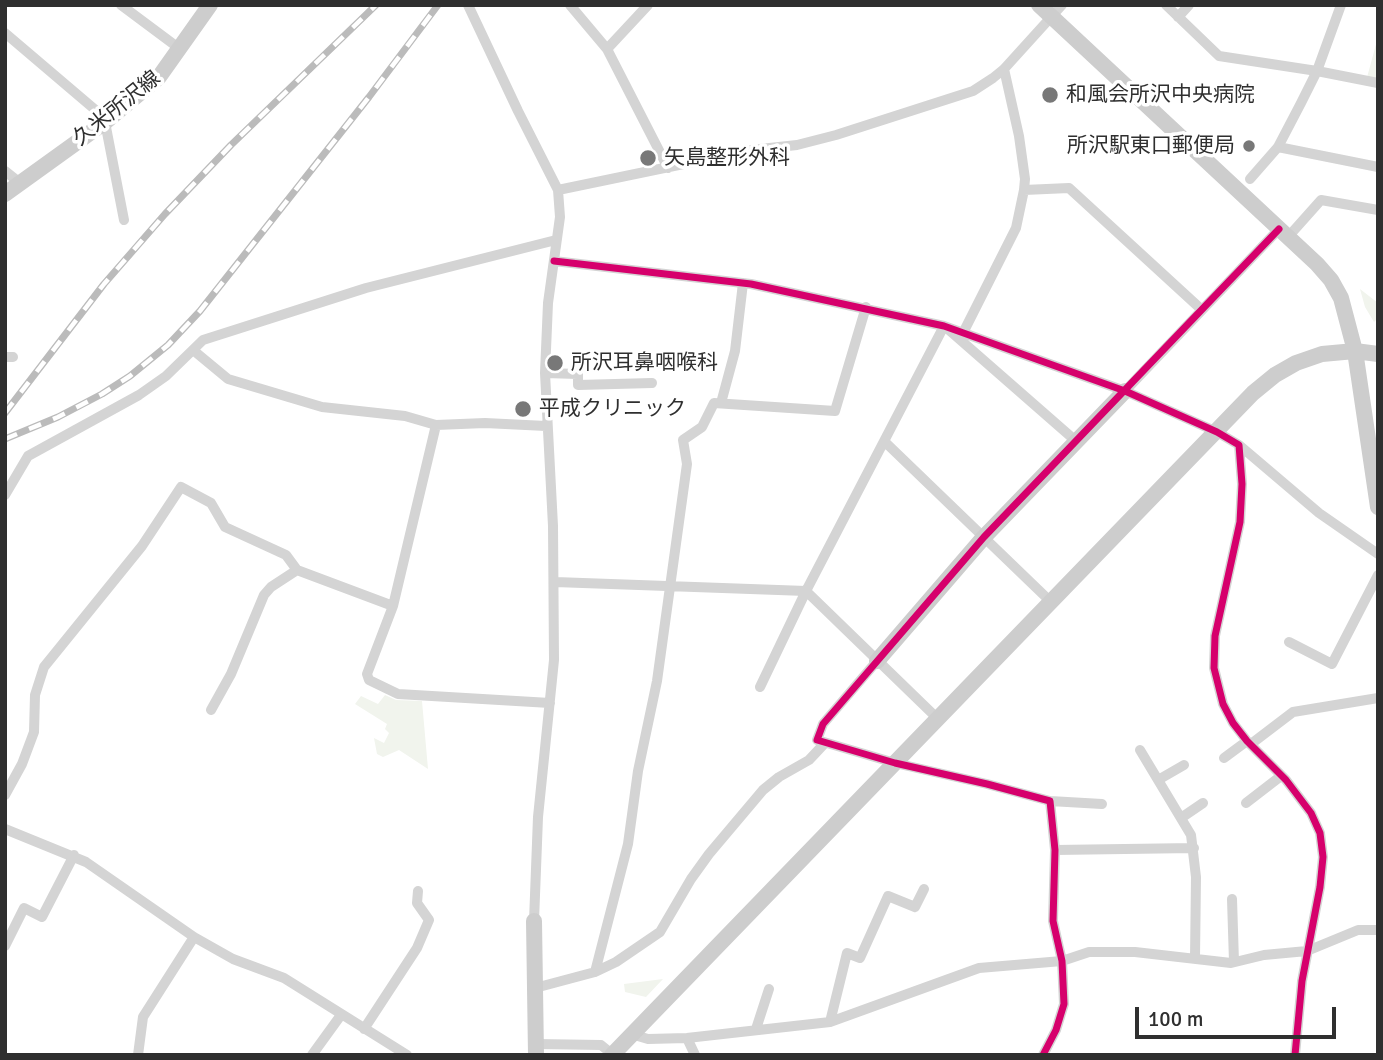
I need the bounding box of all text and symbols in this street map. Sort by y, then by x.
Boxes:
street label: 久米所沢線 [68,66,166,152]
place label: 和風会所沢中央病院 [1066,82,1255,108]
marker: 和風会所沢中央病院 [1040,85,1060,105]
place label: 所沢駅東口郵便局 [1067,133,1235,159]
marker: 所沢駅東口郵便局 [1241,138,1257,154]
place label: 矢島整形外科 [664,145,790,171]
marker: 矢島整形外科 [638,148,658,168]
place label: 所沢耳鼻咽喉科 [571,350,718,376]
marker: 所沢耳鼻咽喉科 [545,353,565,373]
place label: 平成クリニック [539,396,686,422]
marker: 平成クリニック [513,399,533,419]
scale bar [1138,993,1339,1038]
text: 100 m [1148,1006,1203,1032]

